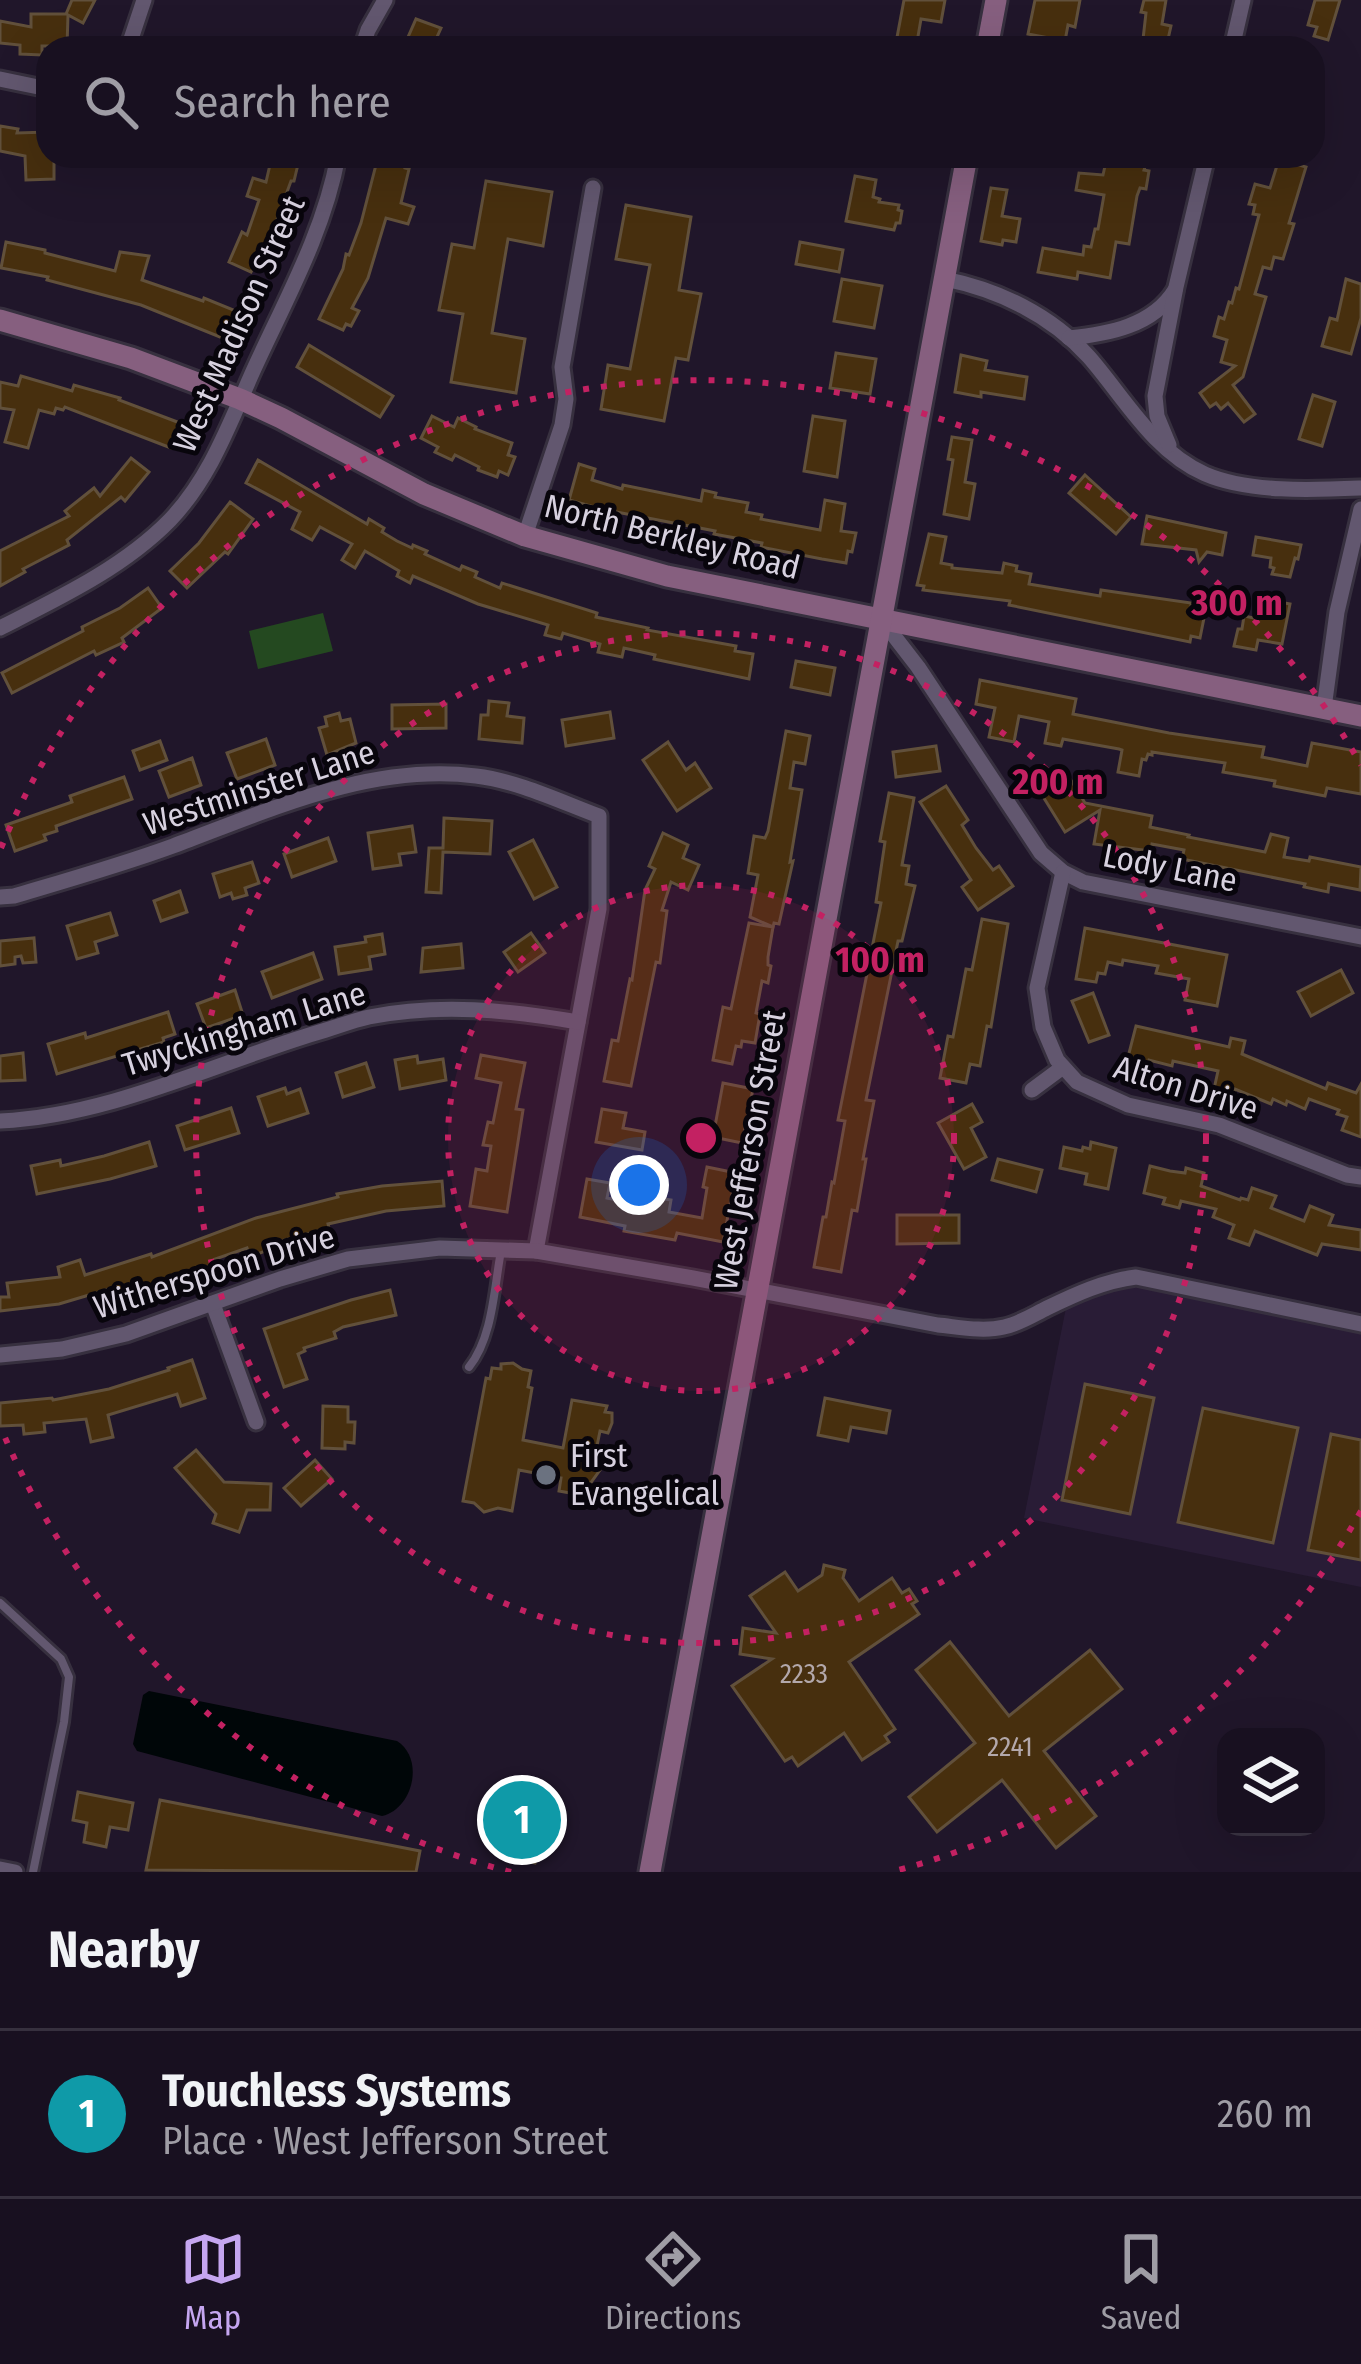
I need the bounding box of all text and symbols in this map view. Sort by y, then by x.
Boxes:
search box [36,36,1325,168]
icon: search [78,69,144,135]
text: Search here [174,75,391,129]
street label: West Madison Street [164,189,314,459]
street label: North Berkley Road [540,486,804,588]
text: 300 m [1190,581,1283,625]
street label: Westminster Lane [138,732,380,844]
text: 200 m [1012,760,1103,804]
street label: Lody Lane [1100,835,1240,901]
text: 100 m [835,938,925,982]
street label: Twyckingham Lane [118,973,370,1085]
street label: West Jefferson Street [706,1007,794,1293]
street label: Alton Drive [1109,1047,1263,1129]
centre of rings [680,1117,722,1159]
your location [609,1155,669,1215]
street label: Witherspoon Drive [89,1216,339,1328]
place label: First Evangelical [570,1436,720,1514]
marker: First Evangelical [533,1462,559,1488]
house number: 2233 [780,1658,828,1690]
map controls [1217,1728,1325,1836]
button: layers [1217,1728,1325,1836]
house number: 2241 [987,1731,1033,1763]
pin: 1 [483,1775,561,1865]
text: Nearby [48,1919,200,1981]
text: Touchless Systems [162,2064,511,2118]
text: 1 [79,2091,95,2137]
text: 260 m [1217,2091,1313,2137]
text: Place · West Jefferson Street [162,2118,608,2164]
tab: Map [180,2226,246,2338]
tab: Directions [605,2226,741,2338]
tab: Saved [1101,2226,1181,2338]

